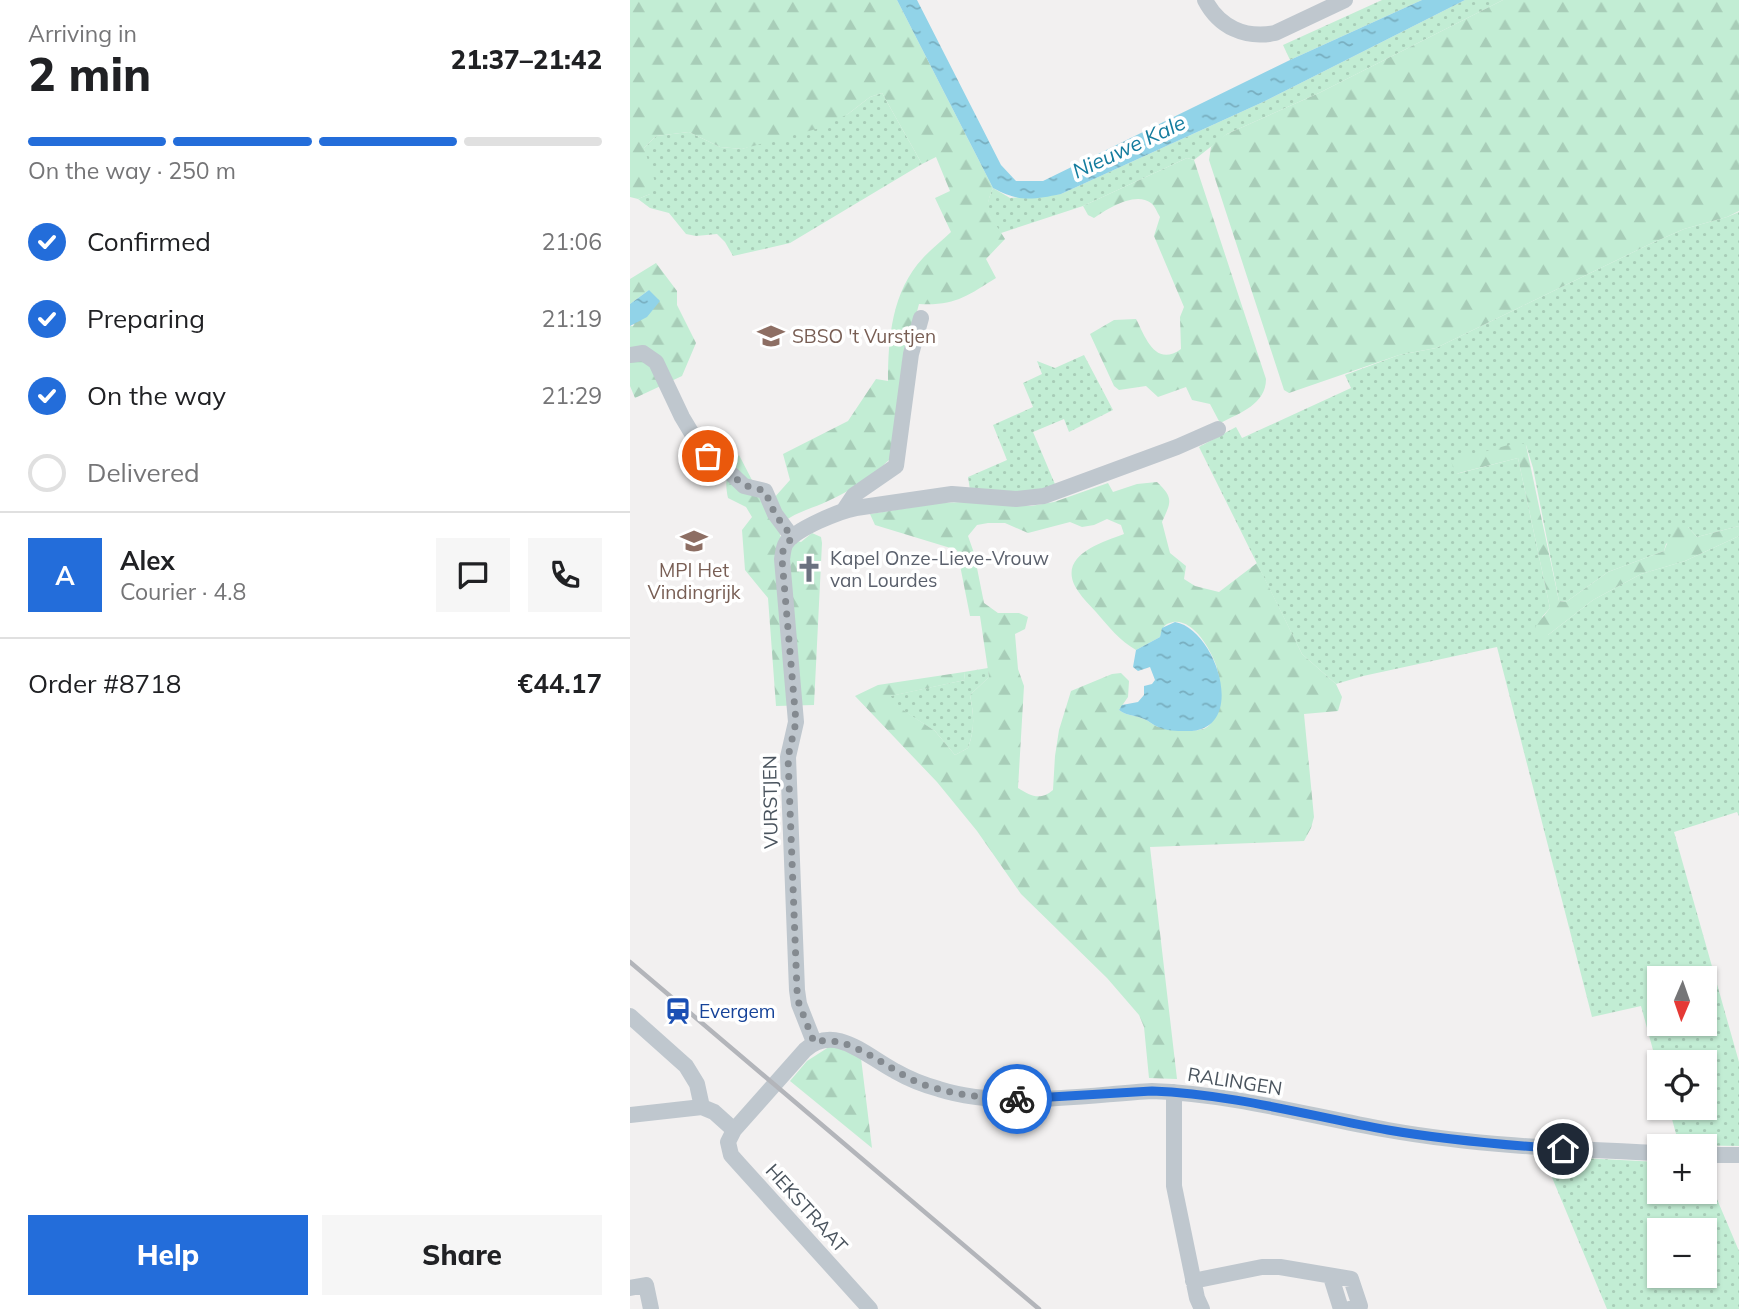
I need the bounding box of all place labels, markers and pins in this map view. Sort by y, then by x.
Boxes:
school or university icon: SBSO 't Vurstjen [756,321,786,351]
place label: SBSO 't Vurstjen [792,324,936,348]
pin [678,426,738,486]
school or university icon: MPI Het Vindingrijk [679,526,709,556]
place label: Kapel Onze-Lieve-Vrouw van Lourdes [830,546,1049,592]
church icon: Kapel Onze-Lieve-Vrouw van Lourdes [794,554,824,584]
place label: MPI Het Vindingrijk [647,558,741,604]
station icon: Evergem [663,996,693,1026]
place label: Evergem [699,999,776,1023]
pin [1533,1119,1593,1179]

